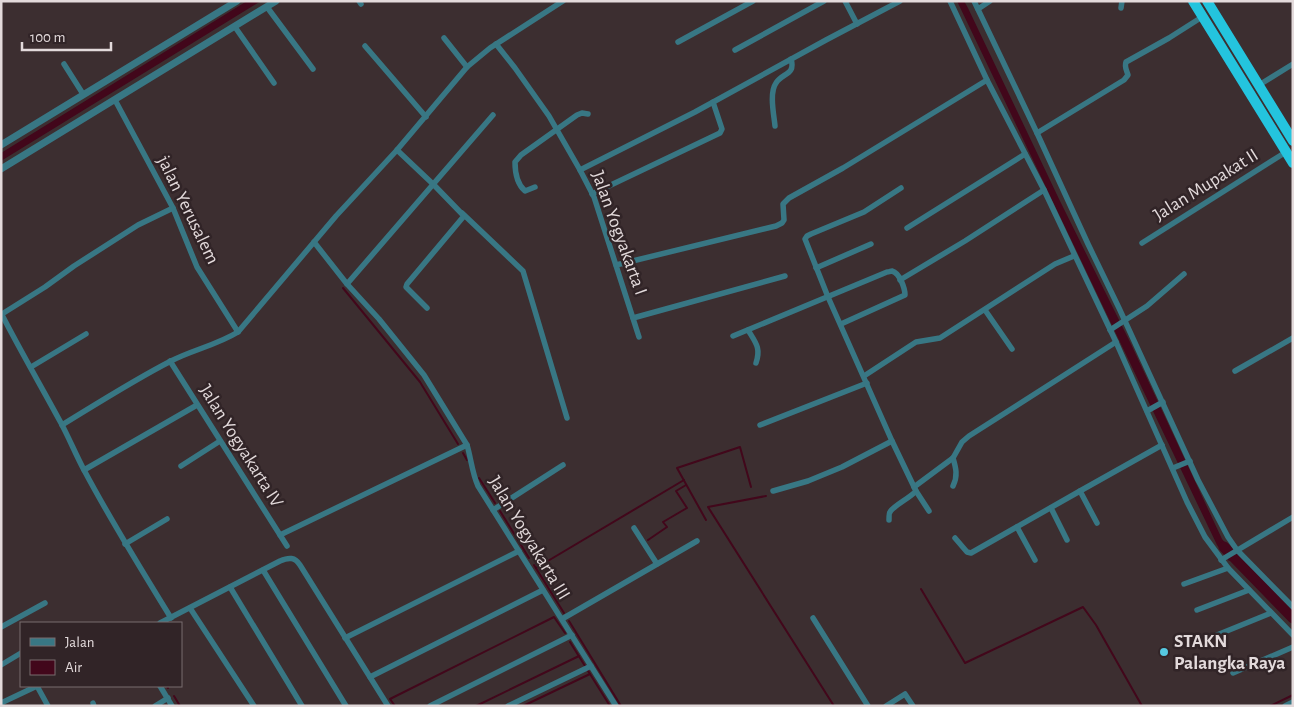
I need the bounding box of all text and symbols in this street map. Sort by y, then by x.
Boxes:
scale bar [22,20,111,52]
text: 100 m [30,30,65,45]
street label: Jalan Mupakat II [1150,145,1262,225]
street label: jalan Yerusalem [154,153,222,267]
street label: Jalan Yogyakarta I [588,168,650,298]
street label: Jalan Yogyakarta IV [196,381,287,511]
street label: Jalan Yogyakarta III [485,473,573,603]
legend [20,622,182,687]
place label: STAKN Palangka Raya [1174,632,1285,673]
text: Jalan [65,635,95,650]
marker: STAKN Palangka Raya [1158,646,1170,658]
text: Air [65,660,82,675]

